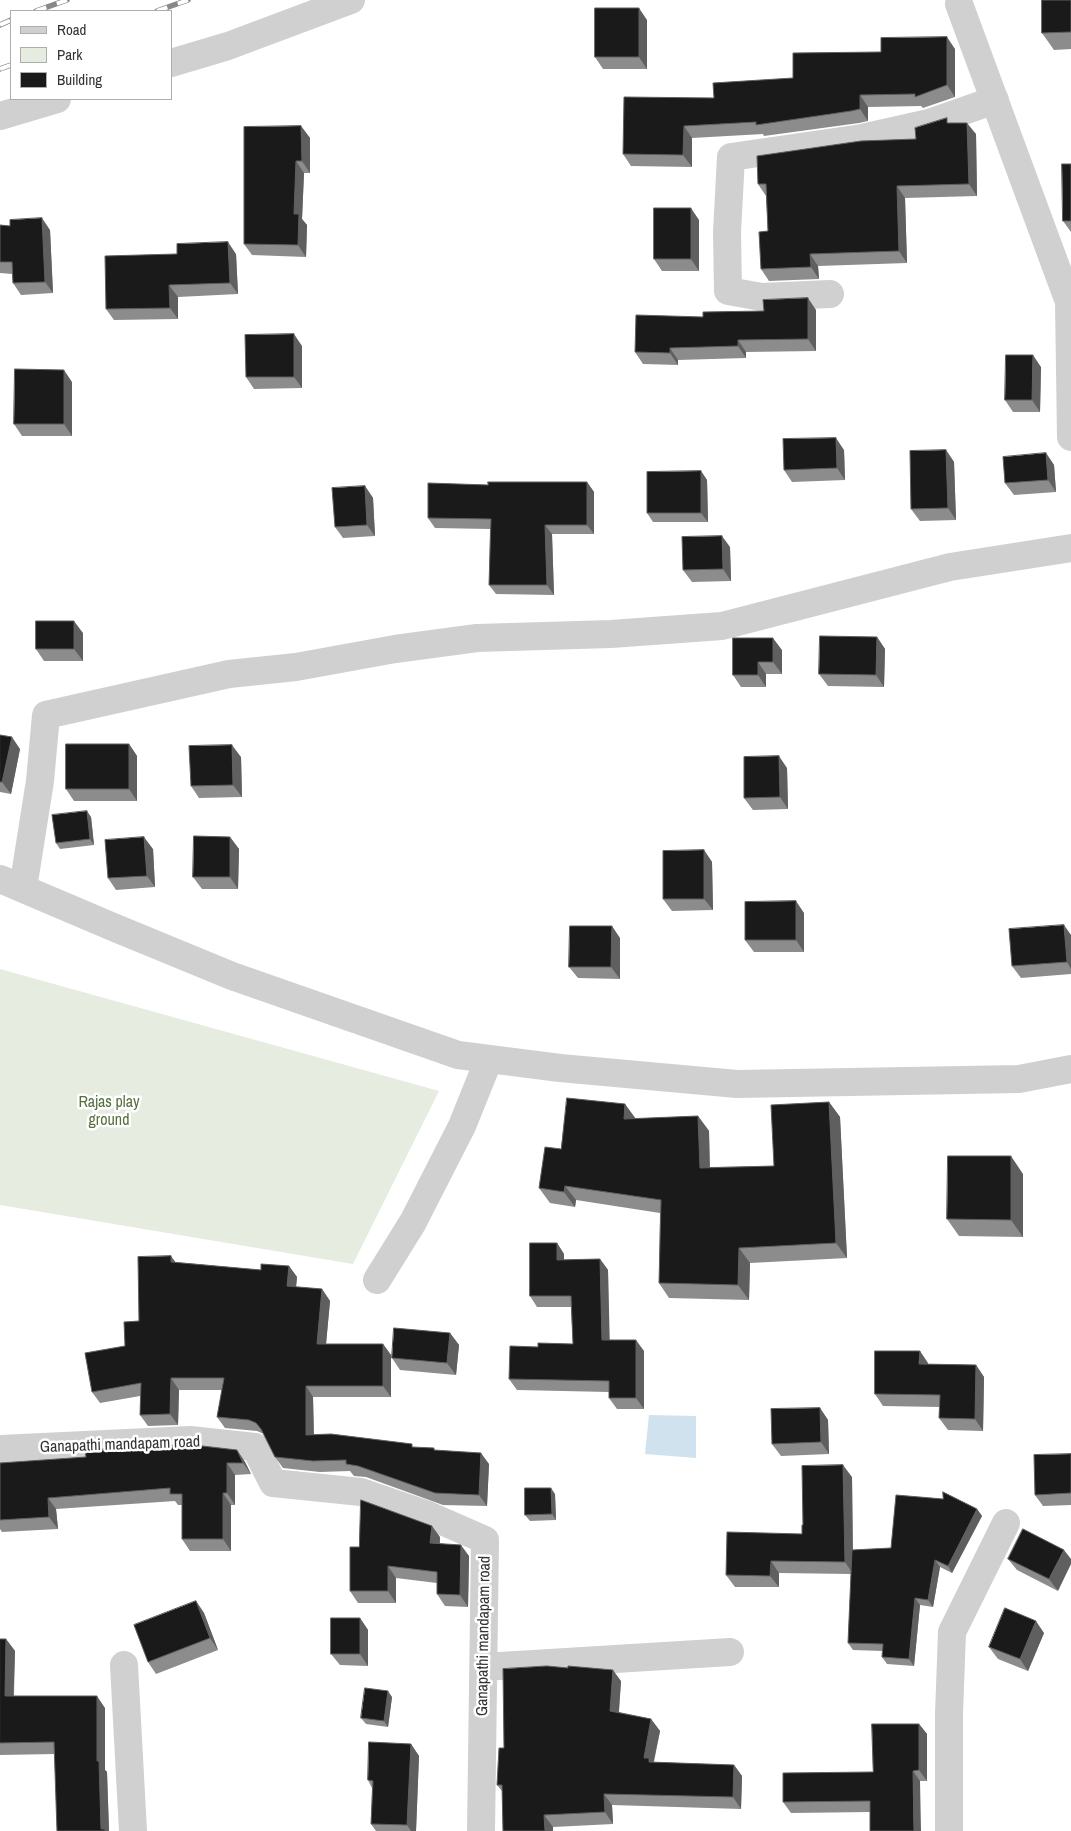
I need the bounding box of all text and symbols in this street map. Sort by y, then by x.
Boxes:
legend [10,10,172,100]
text: Road [57,19,86,40]
text: Park [57,44,82,65]
text: Building [57,69,102,90]
park label: Rajas play ground [78,1093,140,1131]
street label: Ganapathi mandapam road [39,1433,201,1457]
street label: Ganapathi mandapam road [473,1556,495,1716]

